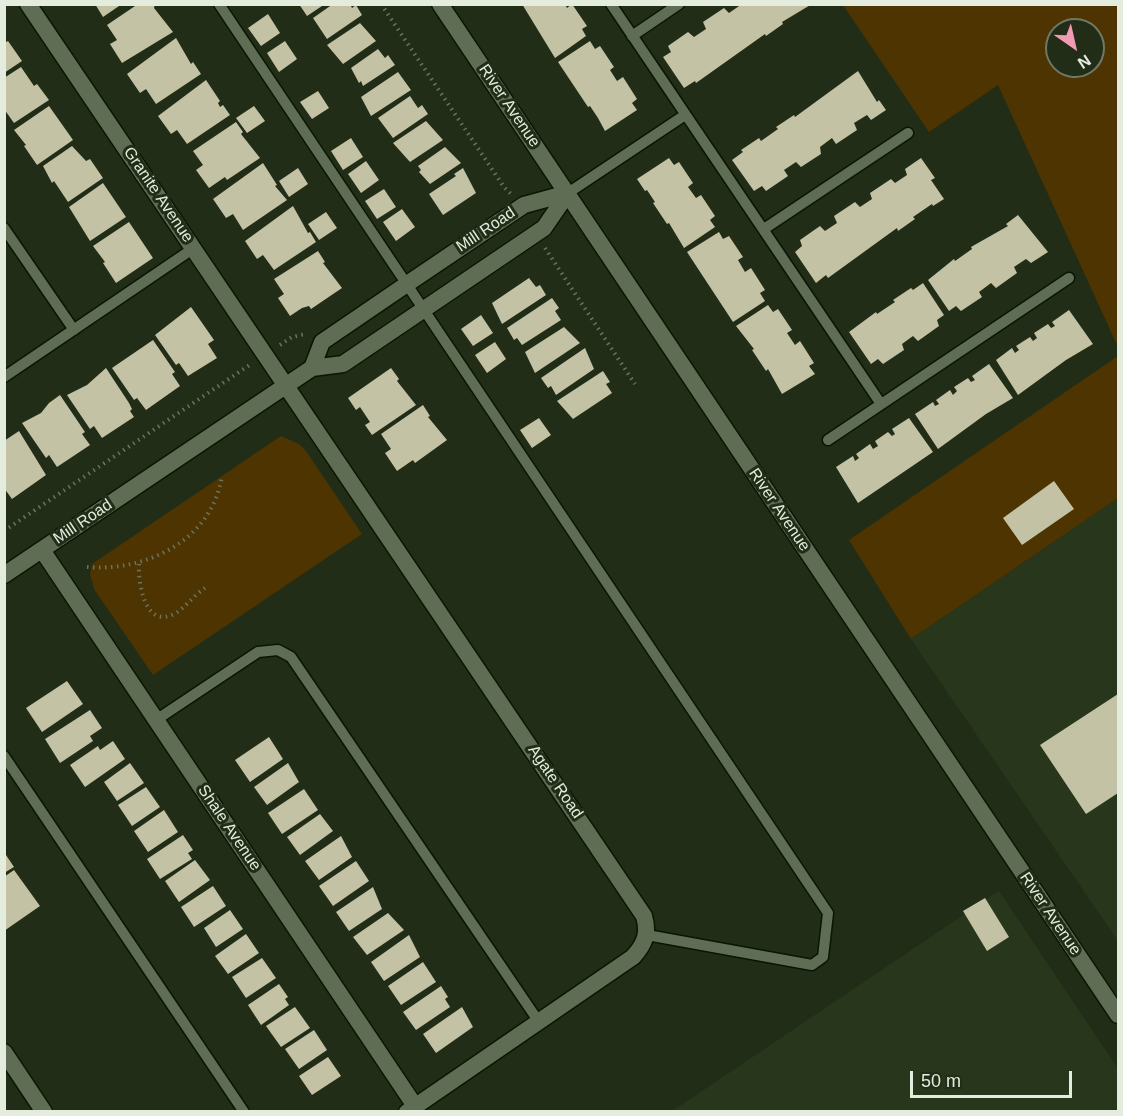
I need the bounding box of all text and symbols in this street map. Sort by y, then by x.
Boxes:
north arrow [1045,18,1105,78]
text: N [1075,51,1094,72]
street label: River Avenue [474,61,544,151]
street label: Granite Avenue [119,144,197,246]
street label: Mill Road [453,203,519,257]
street label: River Avenue [744,465,814,555]
street label: Mill Road [50,495,116,549]
street label: Agate Road [523,742,587,822]
street label: Shale Avenue [193,781,265,875]
street label: River Avenue [1015,869,1085,959]
scale bar [913,1059,1075,1097]
text: 50 m [921,1071,961,1091]

